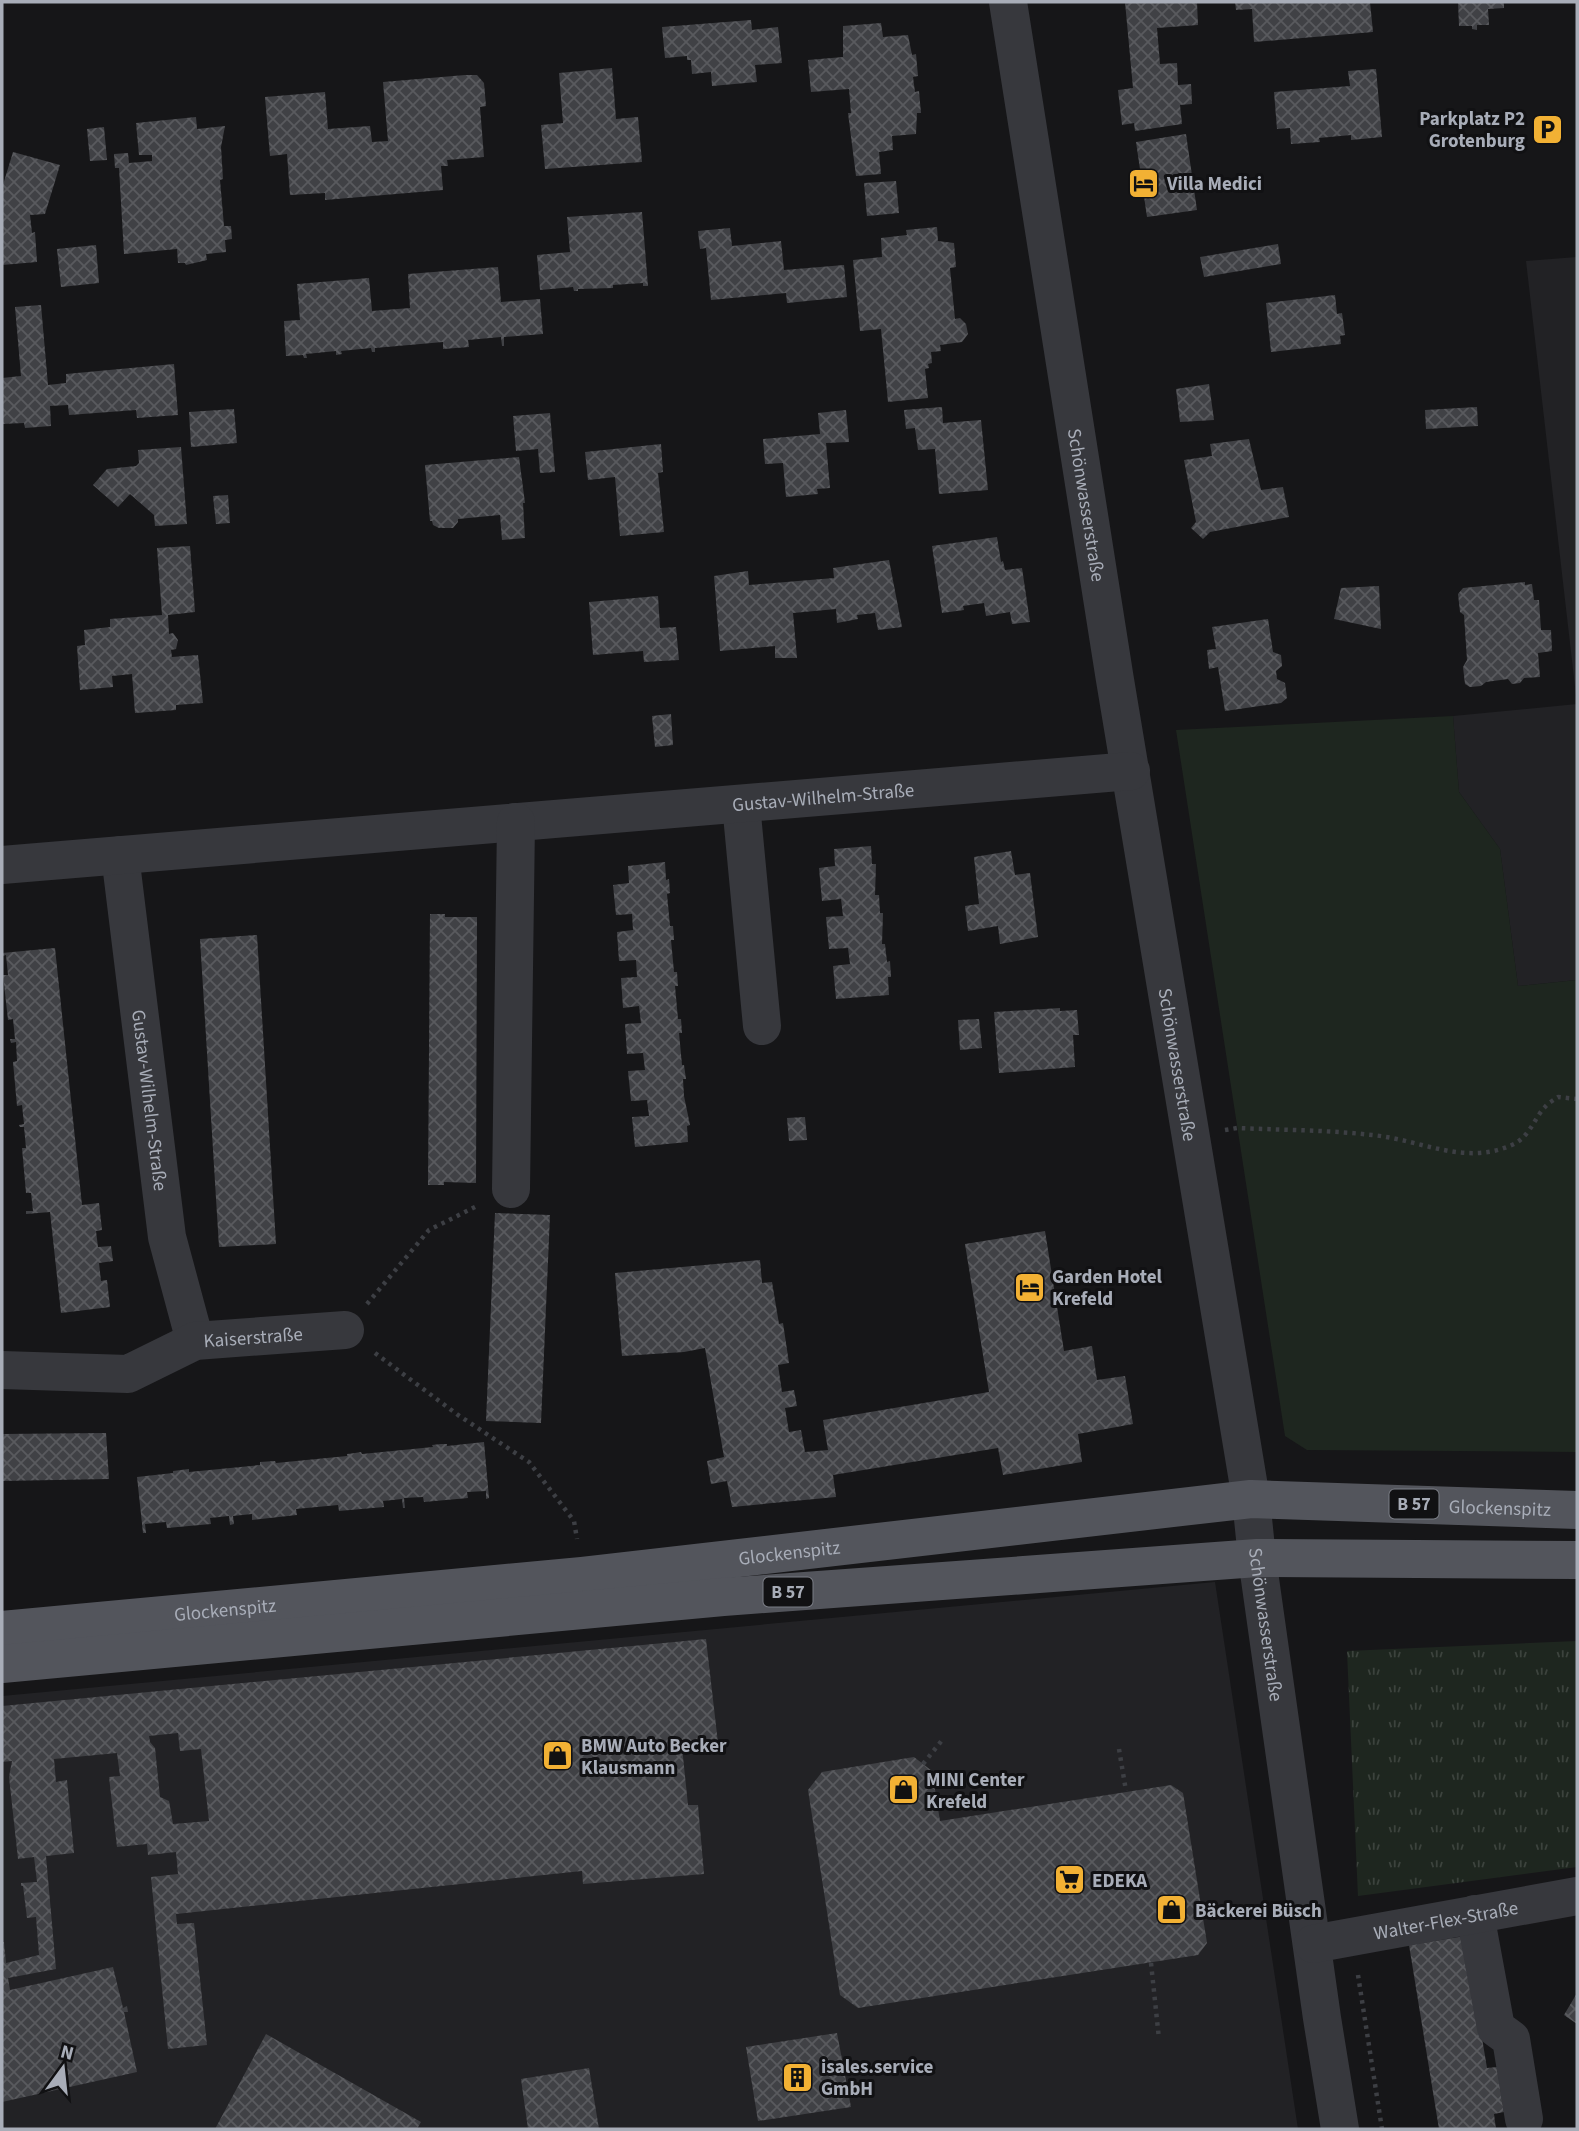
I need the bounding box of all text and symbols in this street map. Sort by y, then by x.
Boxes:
place label: Parkplatz P2 Grotenburg [1419,106,1525,155]
parking icon: Parkplatz P2 Grotenburg [1531,112,1565,146]
hotel icon: Villa Medici [1127,166,1161,200]
place label: Villa Medici [1166,171,1262,198]
street label: Schönwasserstraße [1060,426,1111,584]
street label: Gustav-Wilhelm-Straße [731,777,915,819]
street label: Schönwasserstraße [1151,986,1203,1143]
street label: Gustav-Wilhelm-Straße [124,1008,173,1193]
place label: Garden Hotel Krefeld [1052,1264,1163,1313]
hotel icon: Garden Hotel Krefeld [1012,1270,1046,1304]
street label: Kaiserstraße [203,1321,304,1355]
road number: B 57 [1390,1490,1438,1518]
street label: Glockenspitz [1448,1494,1551,1524]
street label: Glockenspitz [737,1534,842,1573]
street label: Schönwasserstraße [1241,1546,1289,1703]
road number: B 57 [764,1577,812,1606]
street label: Glockenspitz [173,1593,277,1629]
place label: BMW Auto Becker Klausmann [581,1733,727,1782]
shop icon: BMW Auto Becker Klausmann [541,1739,575,1773]
place label: MINI Center Krefeld [926,1767,1025,1816]
shop icon: MINI Center Krefeld [886,1773,920,1807]
supermarket icon: EDEKA [1052,1863,1086,1897]
place label: EDEKA [1092,1868,1147,1895]
shop icon: Bäckerei Büsch [1155,1893,1189,1927]
street label: Walter-Flex-Straße [1372,1895,1521,1948]
place label: Bäckerei Büsch [1195,1898,1322,1925]
north arrow [28,2033,98,2103]
text: N [57,2038,77,2068]
place label: isales.service GmbH [821,2054,934,2103]
building icon: isales.service GmbH [781,2060,815,2094]

